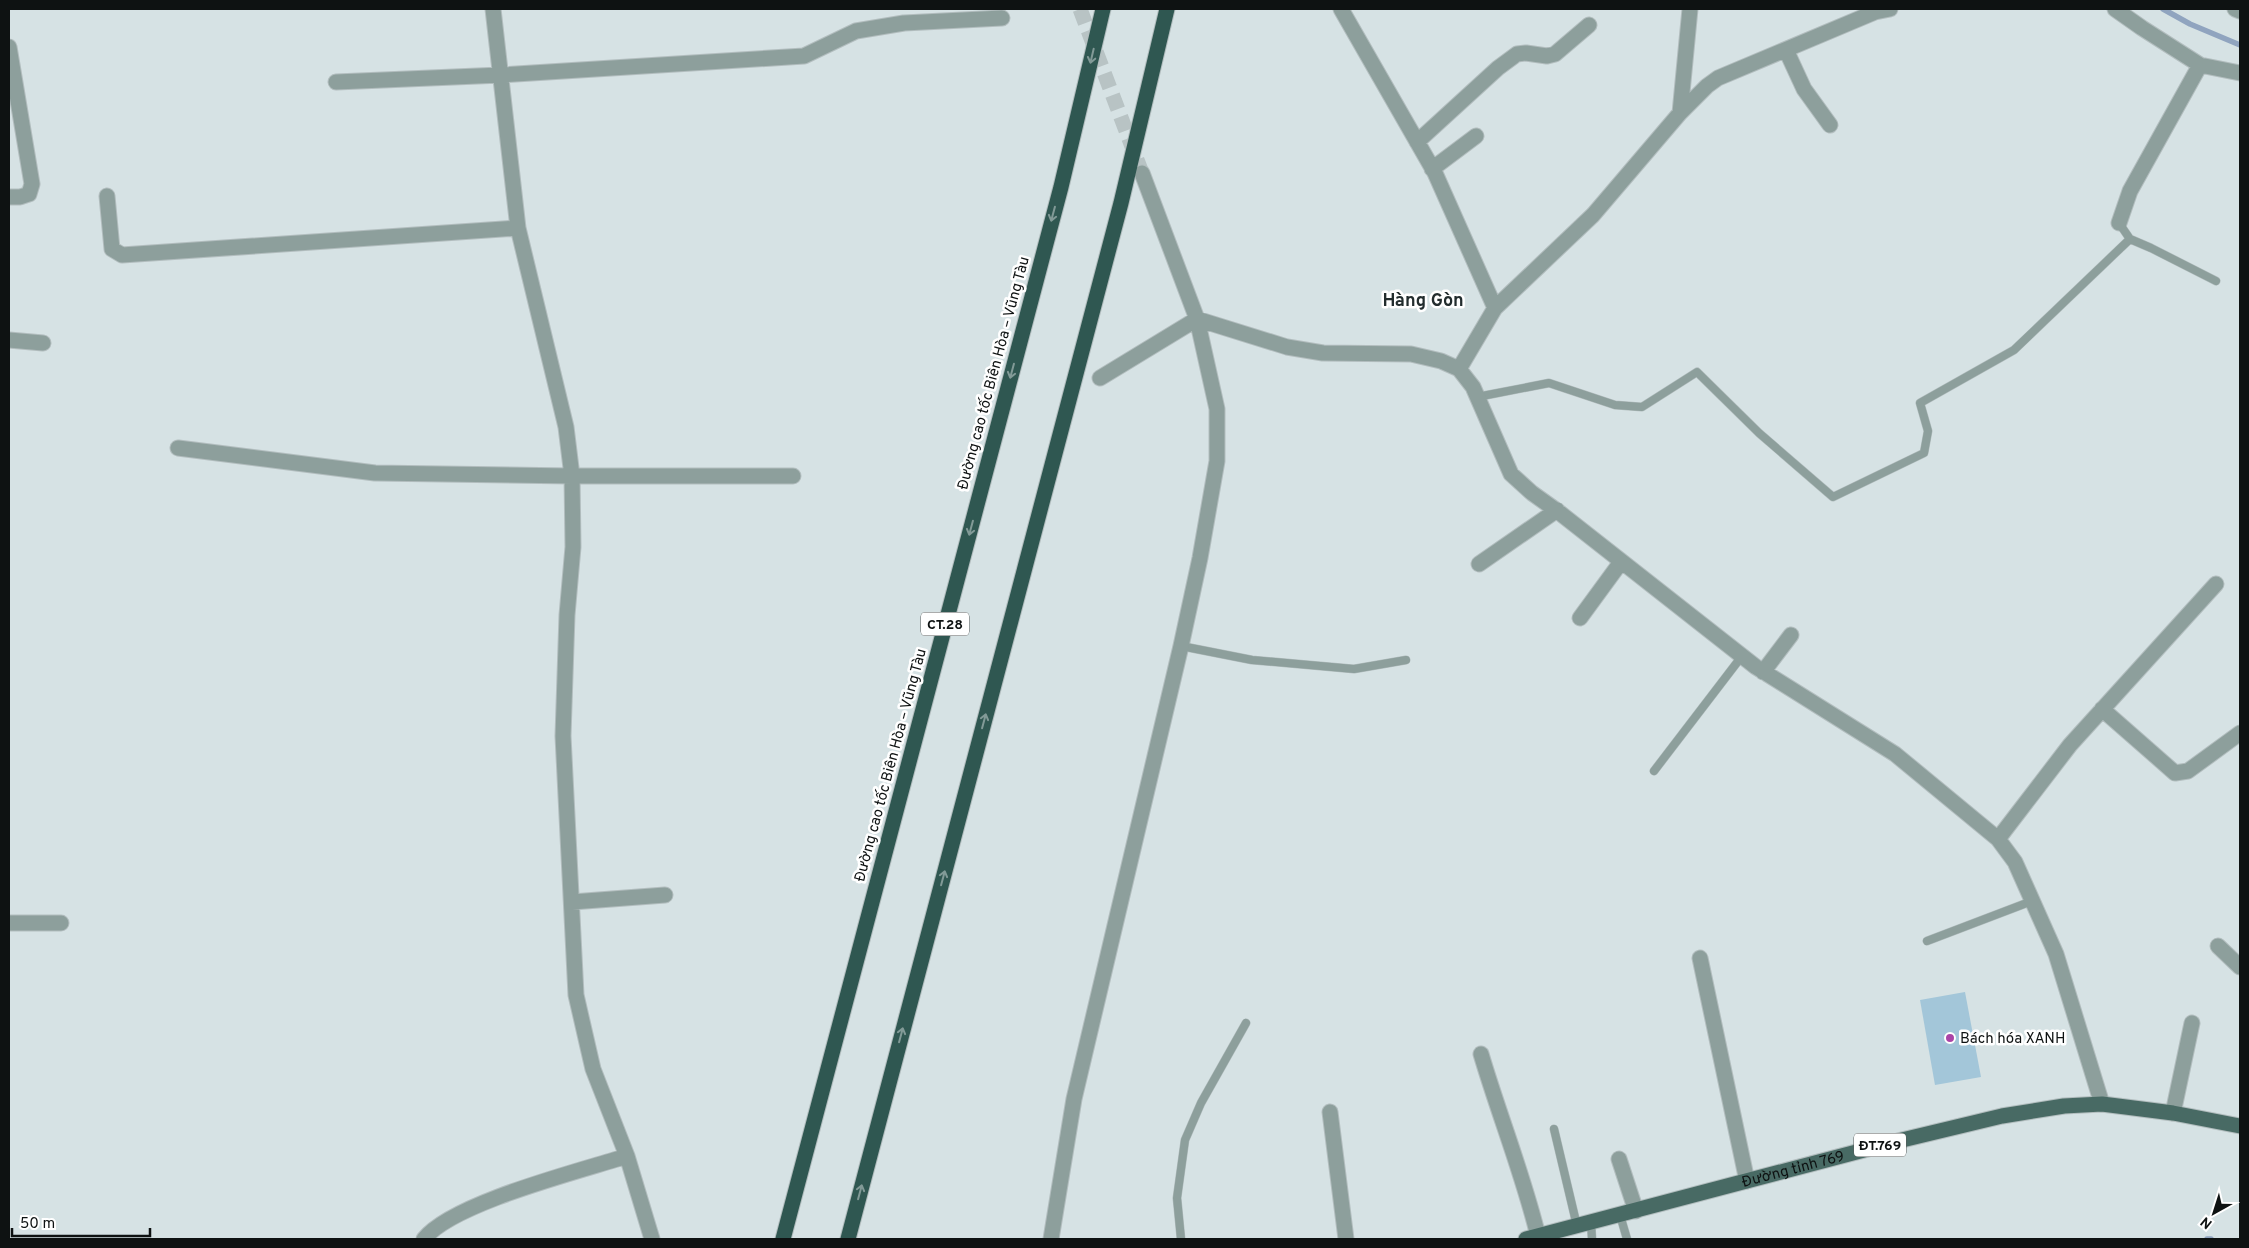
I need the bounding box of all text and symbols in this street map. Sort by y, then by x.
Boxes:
one-way arrow [1087,48,1096,64]
one-way arrow [1048,206,1058,222]
street label: Đường cao tốc Biên Hòa – Vũng Tàu [953,254,1035,492]
district label: Hàng Gòn [1382,290,1464,313]
one-way arrow [1007,363,1016,379]
one-way arrow [965,520,975,536]
road number: CT.28 [921,612,969,636]
street label: Đường cao tốc Biên Hòa – Vũng Tàu [850,646,932,884]
one-way arrow [980,713,989,729]
one-way arrow [939,870,948,886]
one-way arrow [897,1027,907,1043]
place label: Bách hóa XANH [1960,1030,2065,1049]
marker: Bách hóa XANH [1944,1032,1956,1044]
road number: ĐT.769 [1854,1134,1906,1156]
street label: Đường tỉnh 769 [1740,1148,1847,1193]
one-way arrow [856,1185,865,1201]
north arrow [2189,1188,2239,1238]
scale bar [12,1206,150,1238]
text: N [2198,1212,2216,1232]
text: 50 m [20,1215,55,1234]

